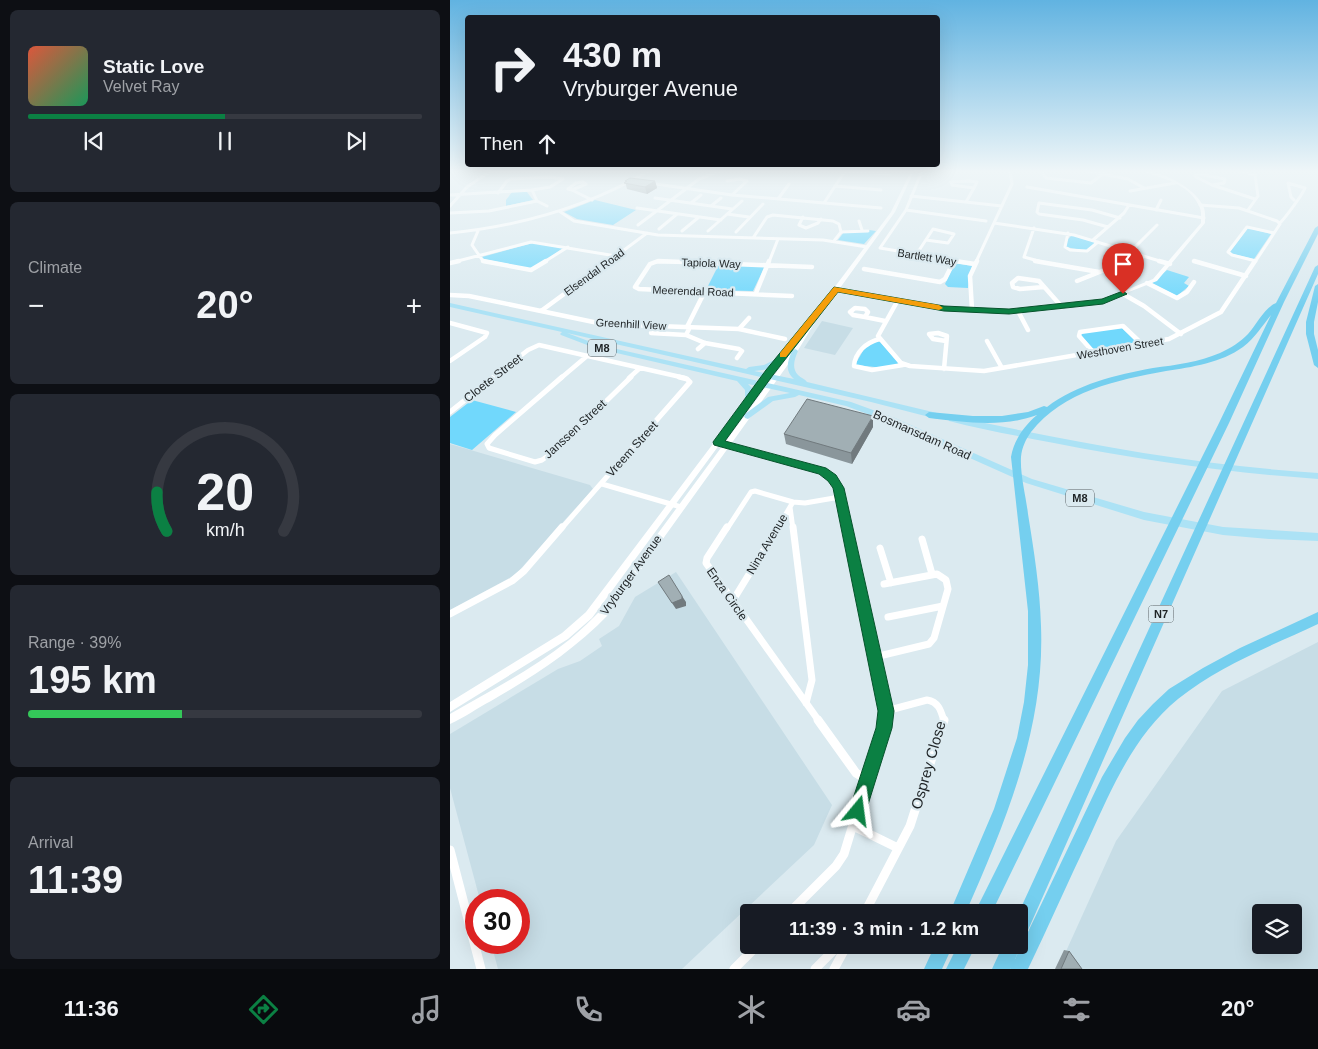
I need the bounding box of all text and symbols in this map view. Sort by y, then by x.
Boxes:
icon: right [480,35,545,100]
text: 430 m [563,35,662,74]
text: Static Love [103,56,204,77]
text: Vryburger Avenue [563,76,738,101]
text: Velvet Ray [103,78,179,95]
icon: previous [80,127,108,155]
icon: pause [211,127,239,155]
icon: next [342,127,370,155]
icon: ahead [533,130,561,158]
text: Then [480,133,523,154]
pin [1102,243,1144,294]
street label: Elsendal Road [562,246,626,298]
street label: Bartlett Way [897,246,958,268]
icon: arrive [1109,250,1137,278]
street label: Tapiola Way [681,256,741,270]
text: Climate [28,259,82,276]
text: 20° [196,284,254,326]
street label: Meerendal Road [652,284,734,298]
text: − [28,290,44,321]
text: + [406,290,422,321]
street label: Greenhill View [595,316,667,332]
street label: Westhoven Street [1076,335,1164,361]
road number: M8 [588,339,616,356]
street label: Cloete Street [461,351,525,405]
street label: Janssen Street [541,396,610,461]
street label: Bosmansdam Road [871,407,973,463]
street label: Vreem Street [603,418,661,480]
text: 20 [196,463,254,521]
road number: M8 [1066,489,1094,506]
street label: Nina Avenue [744,511,791,577]
text: km/h [206,520,244,540]
street label: Vryburger Avenue [597,532,665,618]
street label: Enza Circle [704,565,751,623]
road number: N7 [1148,606,1174,622]
text: Range · 39% [28,634,121,651]
text: 195 km [28,659,157,701]
street label: Osprey Close [907,719,949,811]
position arrow [831,784,883,836]
text: Arrival [28,834,73,851]
text: 11:39 [28,859,123,901]
speed limit sign: 30 [465,889,530,954]
map controls [1252,904,1302,954]
button: layers [1252,904,1302,954]
text: 11:39 · 3 min · 1.2 km [789,918,979,939]
icon: directions [246,992,281,1027]
icon: music [409,992,444,1027]
icon: phone [571,992,606,1027]
icon: climate [734,992,769,1027]
icon: car [896,992,931,1027]
icon: filters [1059,992,1094,1027]
text: 11:36 [64,996,119,1021]
text: 20° [1221,996,1254,1021]

